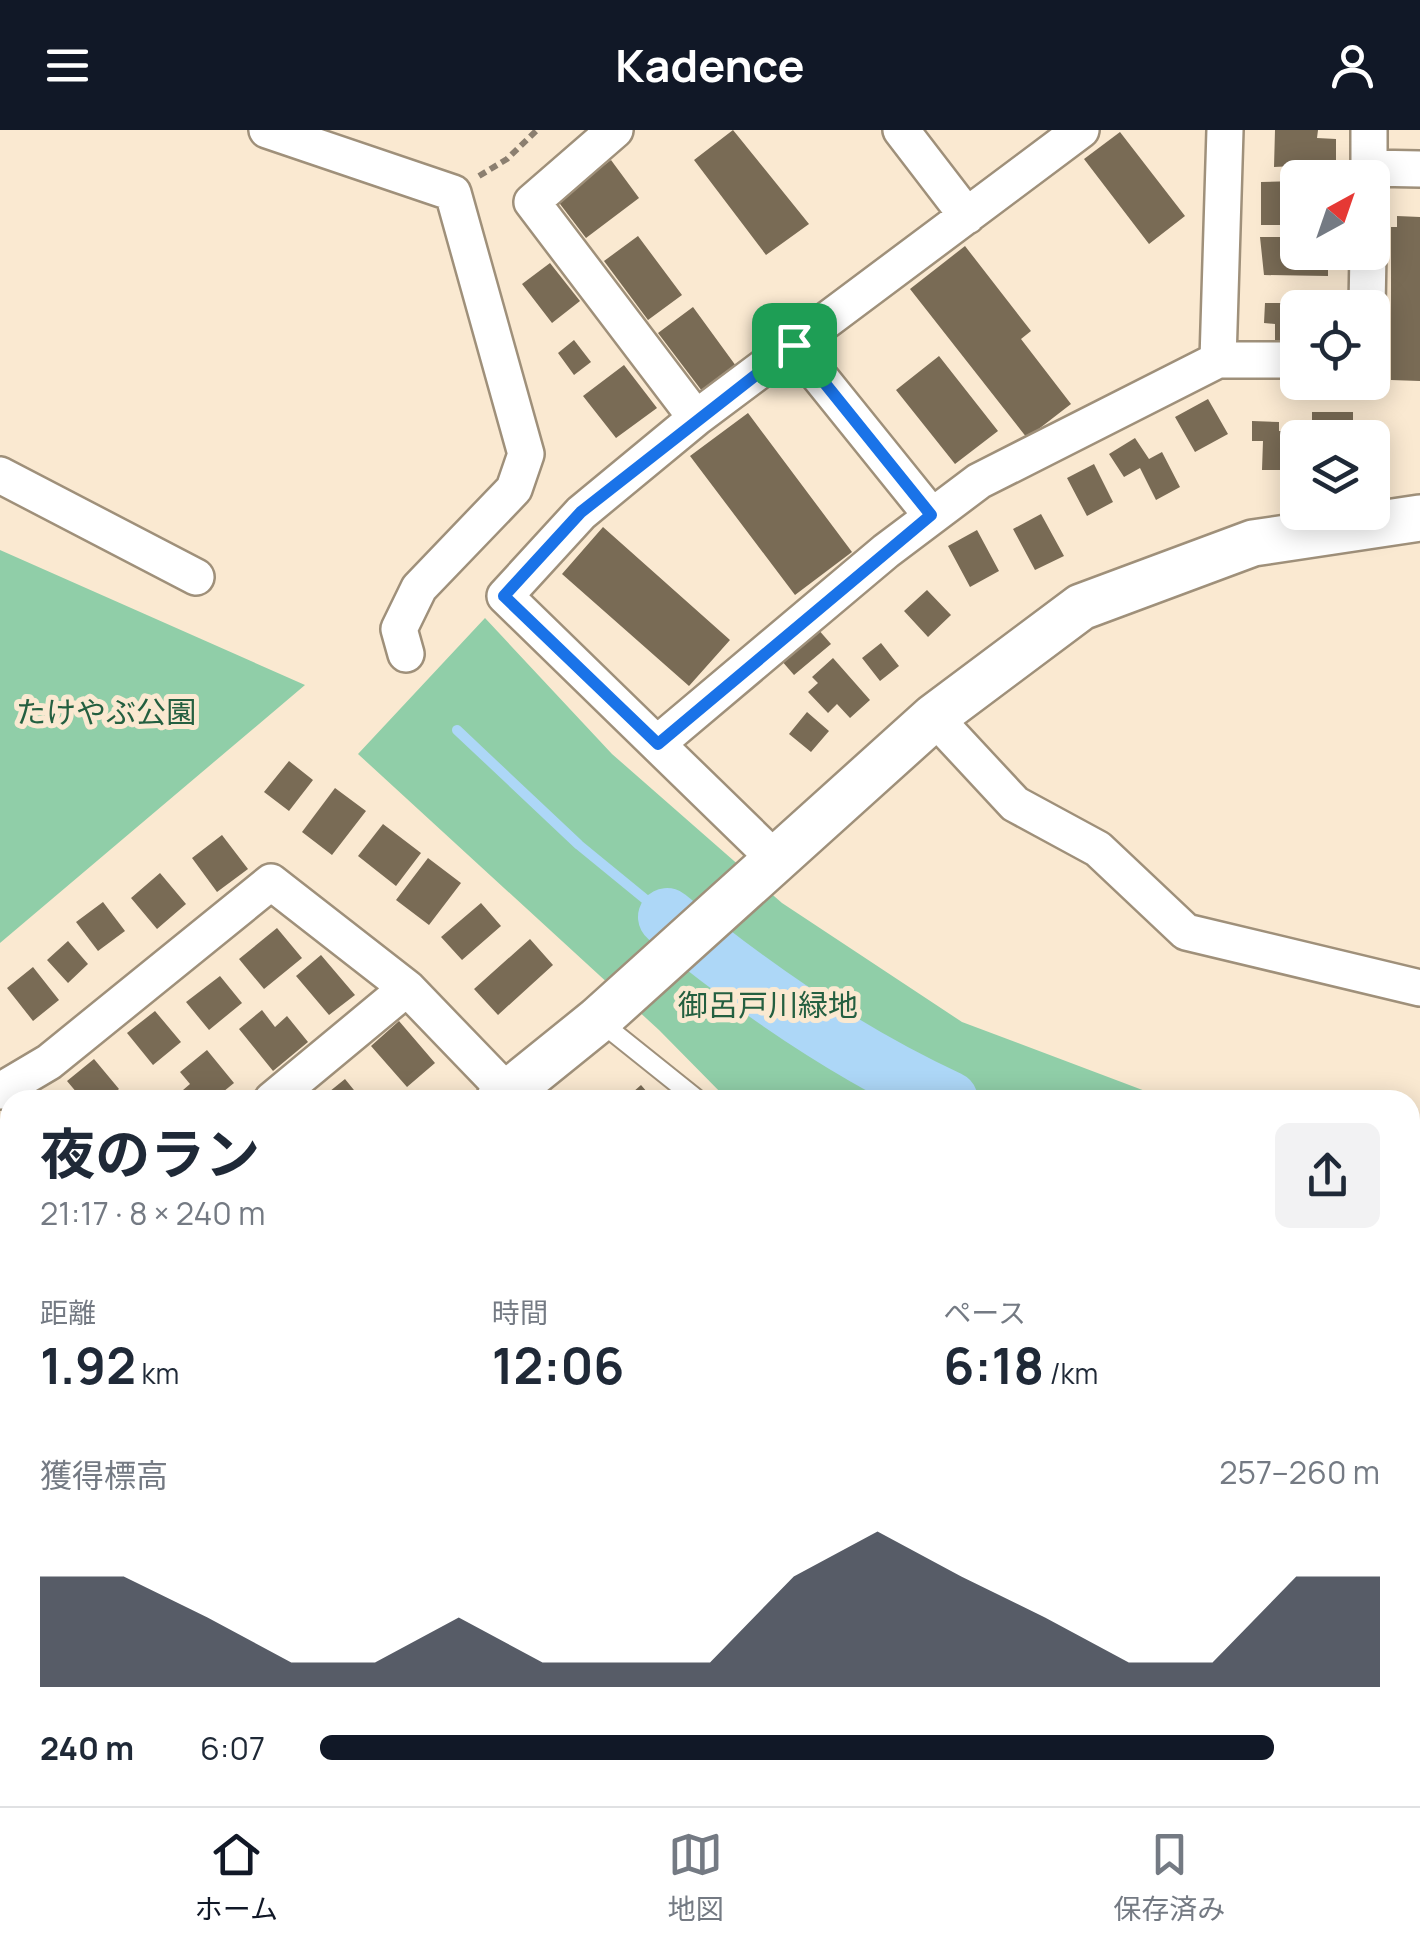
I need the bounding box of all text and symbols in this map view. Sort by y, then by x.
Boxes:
text: Kadence [615,34,805,96]
icon: menu [40,38,95,93]
icon: person [1325,38,1380,93]
north arrow [1280,160,1390,270]
map controls [1280,160,1390,530]
button: locate [1280,290,1390,400]
pin [752,303,837,388]
icon: arrive [767,318,822,373]
button: layers [1280,420,1390,530]
park label: たけやぶ公園 [16,691,196,732]
park label: 御呂戸川緑地 [678,984,858,1025]
text: 夜のラン [40,1115,260,1191]
button: share [1275,1123,1380,1228]
text: 21:17 · 8 × 240 m [40,1191,265,1235]
text: 距離 [40,1293,96,1331]
text: 時間 [492,1293,548,1331]
text: ペース [943,1293,1026,1331]
text: 1.92 [40,1331,136,1399]
text: 12:06 [492,1331,624,1399]
text: 6:18 [943,1331,1044,1399]
text: km [136,1354,179,1392]
text: /km [1044,1354,1098,1392]
text: 257–260 m [1219,1450,1380,1494]
text: 獲得標高 [40,1453,168,1497]
text: 240 m [40,1726,134,1770]
text: 6:07 [200,1726,265,1770]
tab: ホーム [195,1827,278,1927]
tab: 地図 [668,1827,724,1927]
tab: 保存済み [1113,1827,1225,1927]

